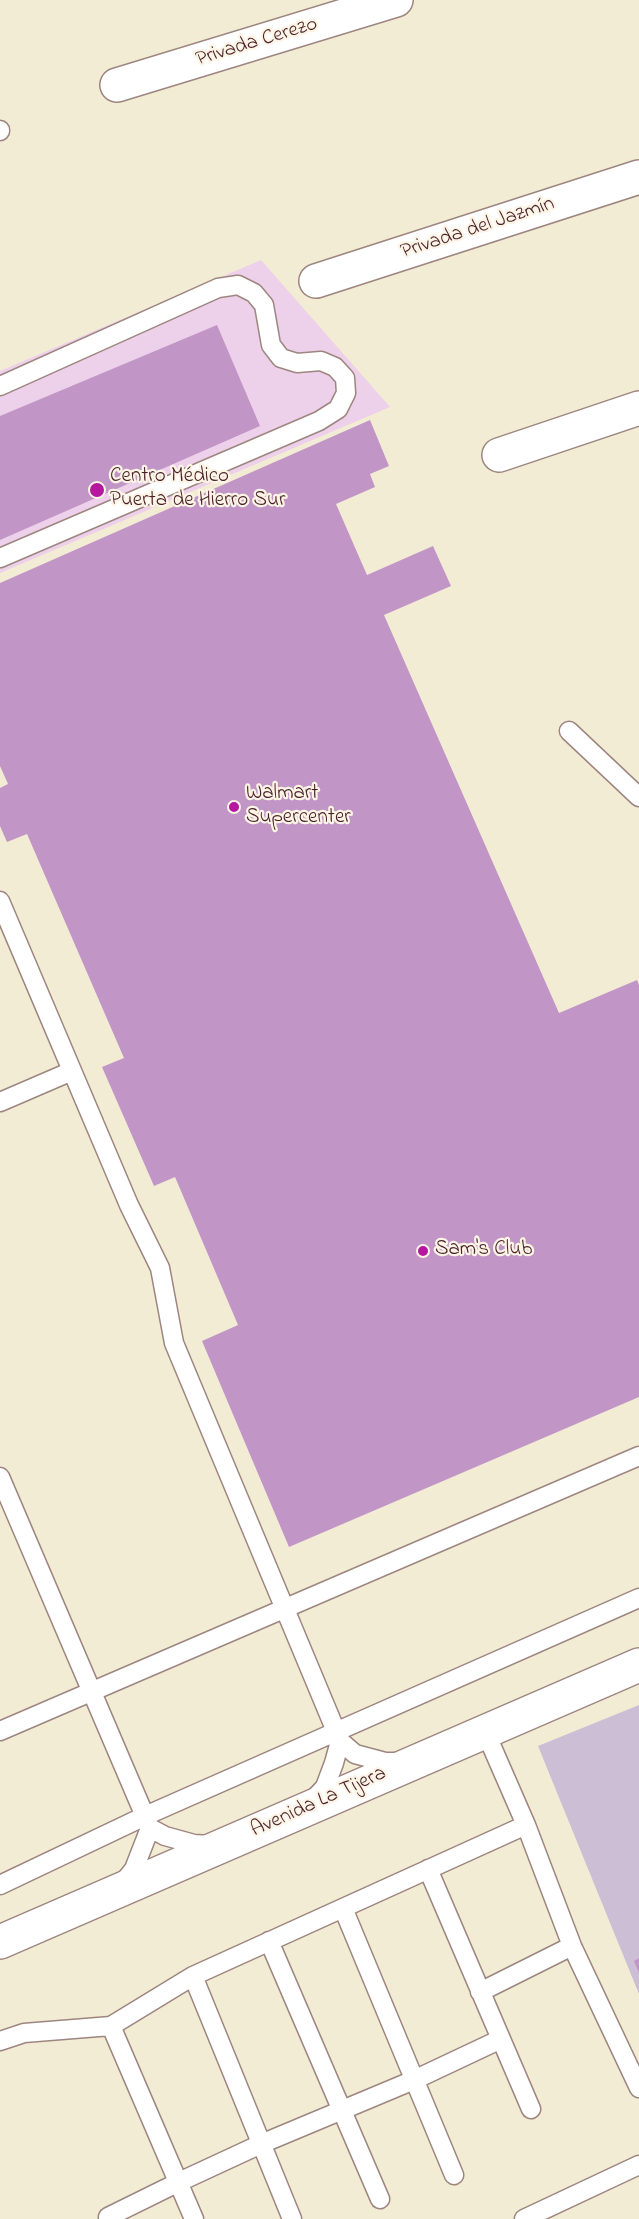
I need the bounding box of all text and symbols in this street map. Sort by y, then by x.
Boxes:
street label: Privada Cerezo [193,13,321,73]
street label: Privada del Jazmín [398,192,558,266]
place label: Centro Médico Puerta de Hierro Sur [110,465,285,515]
marker: Centro Médico Puerta de Hierro Sur [88,481,106,499]
place label: Walmart Supercenter [246,782,351,832]
marker: Walmart Supercenter [227,800,241,814]
place label: Sam's Club [435,1238,532,1264]
marker: Sam's Club [416,1244,430,1258]
street label: Avenida La Tijera [248,1762,390,1844]

